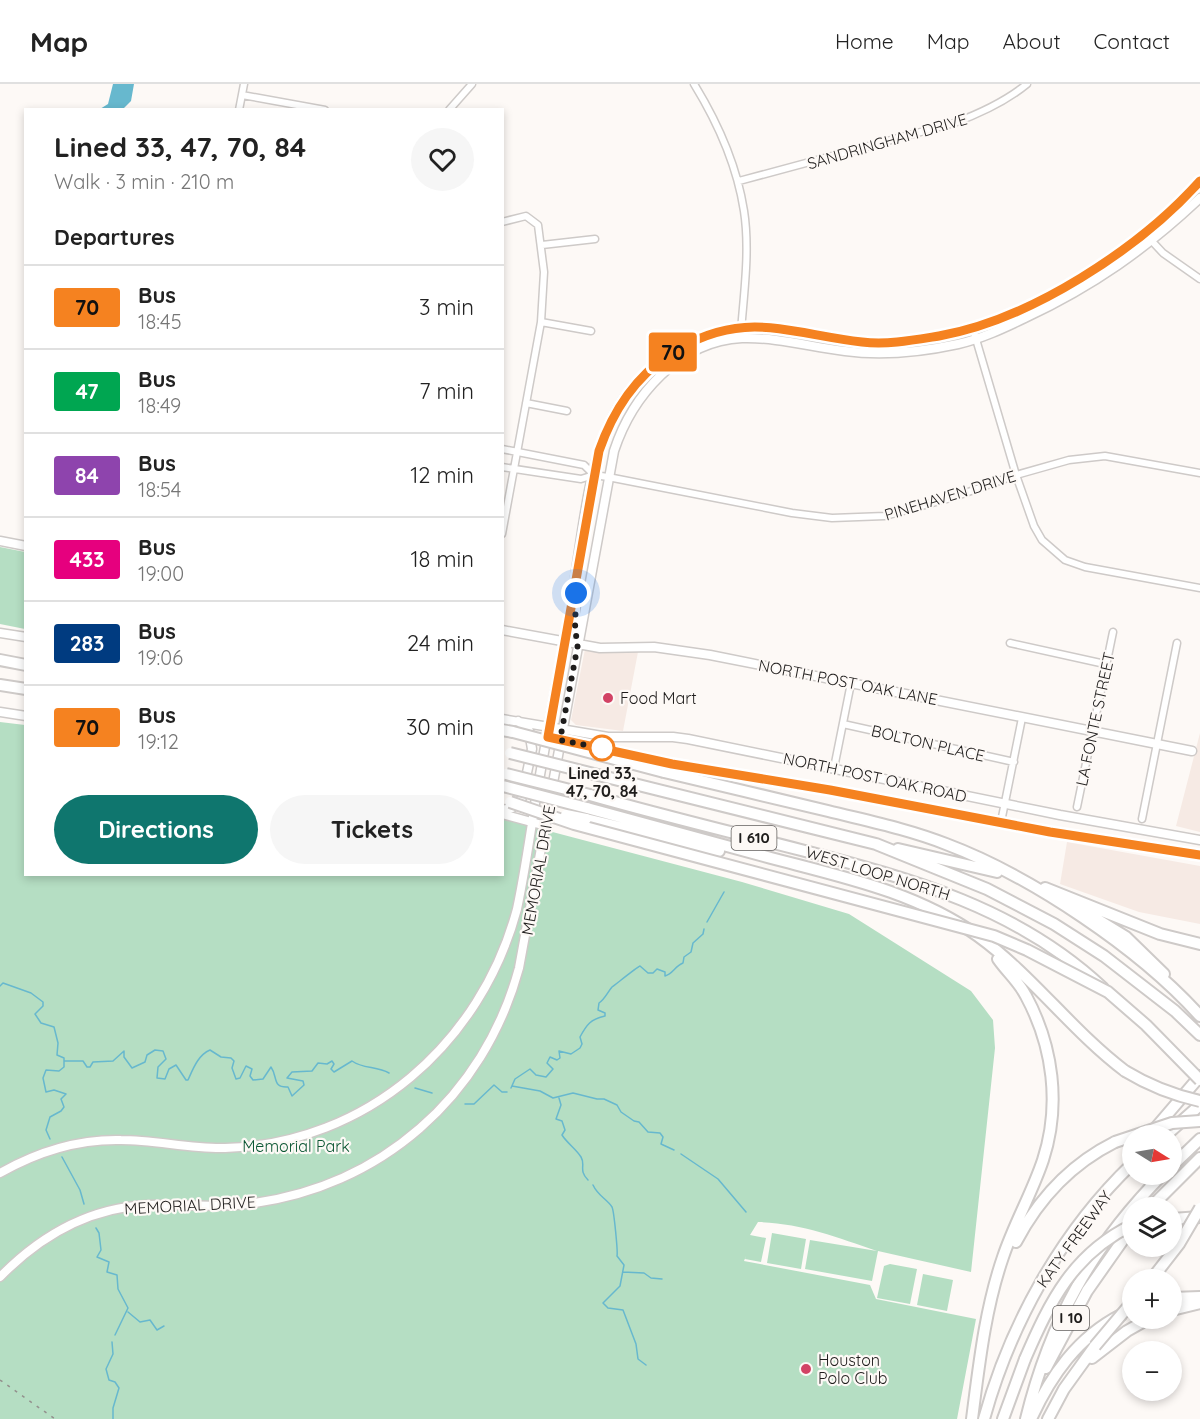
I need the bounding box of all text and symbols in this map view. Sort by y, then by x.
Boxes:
text: Map [30,24,88,59]
text: Home [835,28,894,54]
text: Map [927,28,970,54]
text: About [1003,28,1061,54]
text: Contact [1094,28,1170,54]
street label: SANDRINGHAM DRIVE [805,109,969,173]
button: heart [411,128,474,191]
text: Lined 33, 47, 70, 84 [54,129,306,164]
text: Walk · 3 min · 210 m [54,169,234,194]
text: Departures [54,223,175,251]
text: Bus [138,281,176,309]
text: 3 min [419,293,474,321]
text: 70 [75,294,99,320]
text: 18:45 [138,309,182,334]
line badge: 70 [646,332,700,372]
text: 70 [661,339,685,365]
text: Bus [138,365,176,393]
text: 7 min [419,377,474,405]
text: 47 [75,378,99,404]
text: 18:49 [138,393,181,418]
text: Bus [138,449,176,477]
text: 12 min [410,461,474,489]
text: 84 [75,462,99,488]
street label: PINEHAVEN DRIVE [882,466,1018,524]
text: 18:54 [138,477,181,502]
text: Bus [138,533,176,561]
text: 18 min [410,545,474,573]
text: 433 [70,546,104,572]
text: 19:00 [138,561,184,586]
your location [561,578,591,608]
text: Bus [138,617,176,645]
text: 24 min [407,629,474,657]
text: 283 [70,630,104,656]
text: 19:06 [138,645,183,670]
street label: LA FONTE STREET [1071,650,1119,788]
street label: NORTH POST OAK LANE [757,655,939,709]
place label: Food Mart [620,688,697,708]
marker: Food Mart [601,691,615,705]
text: Bus [138,701,176,729]
text: 30 min [406,713,474,741]
text: 70 [75,714,99,740]
street label: BOLTON PLACE [869,720,987,766]
text: 19:12 [138,729,179,754]
marker: Lined 33, 47, 70, 84 [589,735,615,761]
street label: NORTH POST OAK ROAD [781,748,969,806]
place label: Lined 33, 47, 70, 84 [566,763,638,801]
button: Directions [54,795,258,864]
button: Tickets [270,795,474,864]
street label: MEMORIAL DRIVE [517,803,559,937]
road number: I 610 [732,826,777,850]
street label: WEST LOOP NORTH [803,842,953,904]
north arrow [1122,1125,1182,1185]
map controls [1122,1125,1182,1401]
park label: Memorial Park [242,1136,350,1156]
street label: KATY FREEWAY [1032,1186,1116,1291]
street label: MEMORIAL DRIVE [124,1192,256,1218]
button: layers [1122,1197,1182,1257]
button: + [1122,1269,1182,1329]
road number: I 10 [1053,1306,1089,1330]
button: − [1122,1341,1182,1401]
place label: Houston Polo Club [818,1350,887,1388]
marker: Houston Polo Club [799,1362,813,1376]

